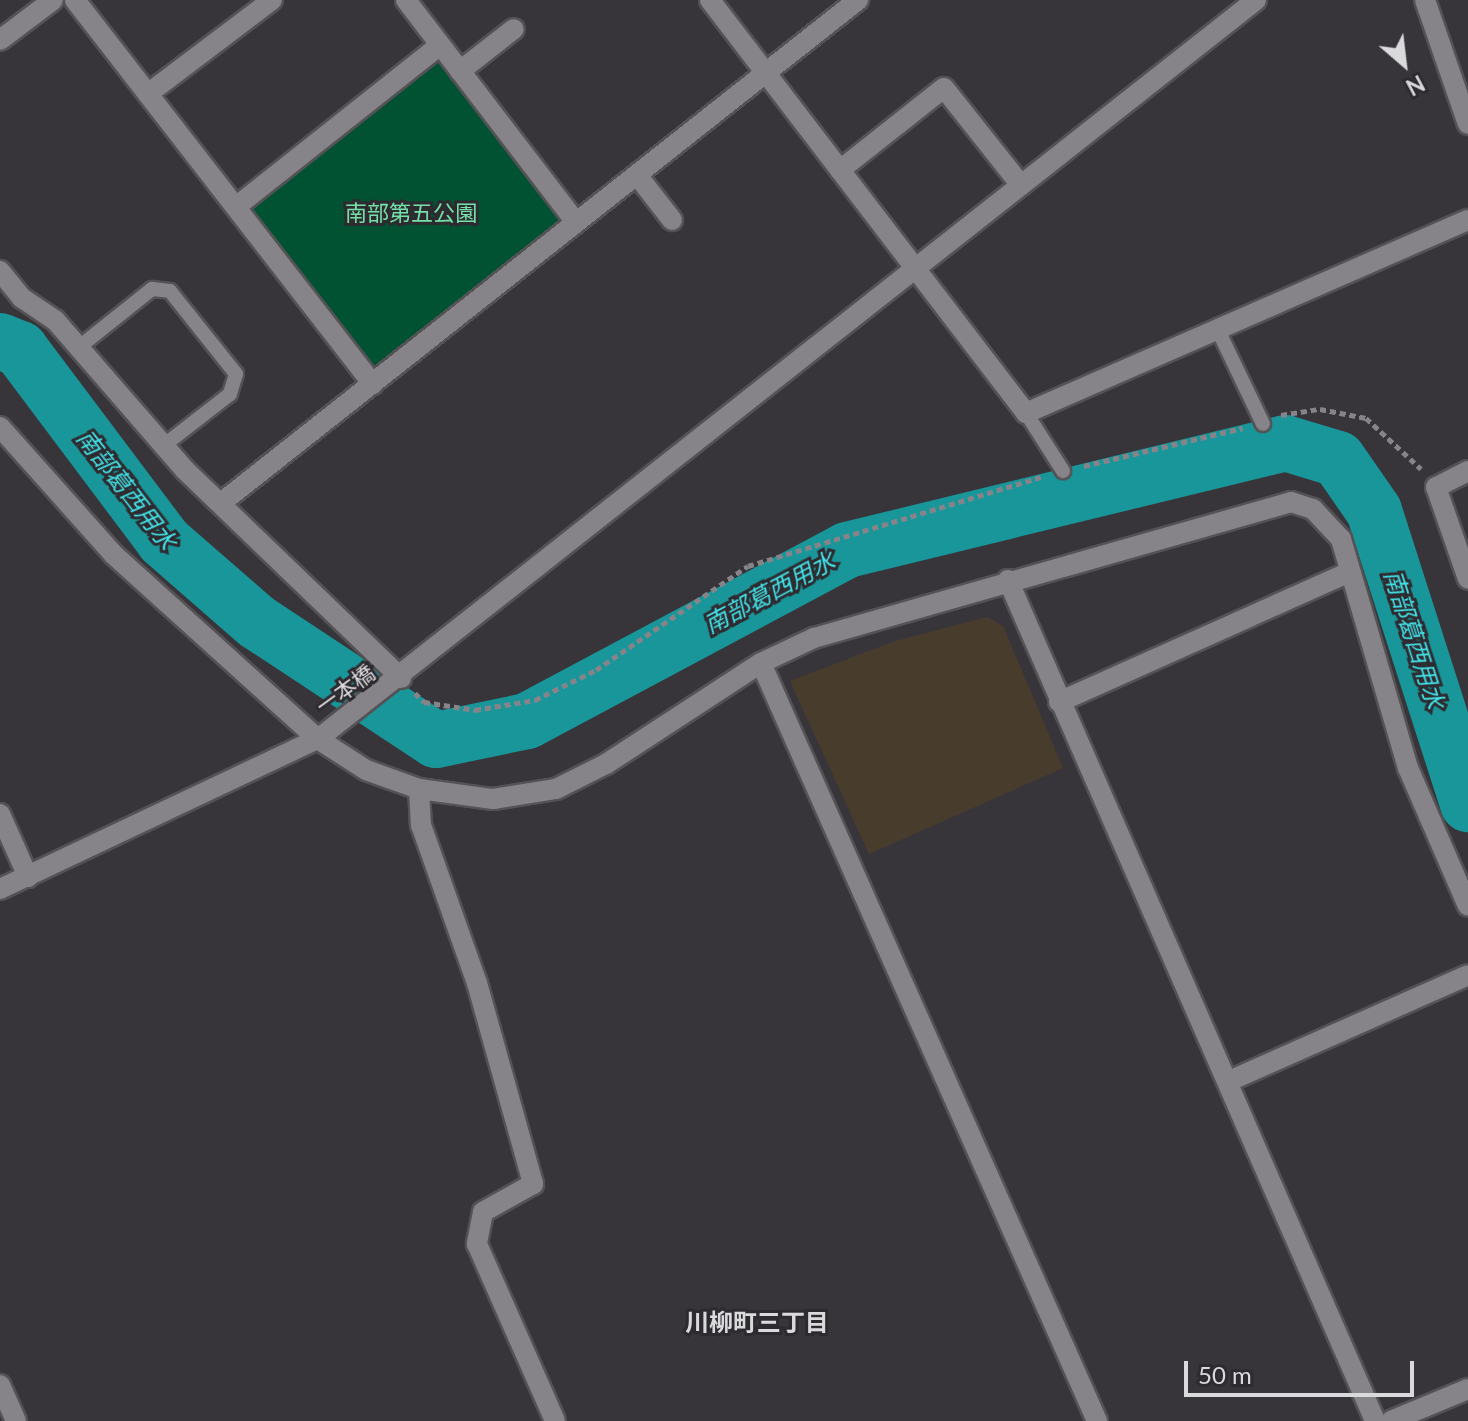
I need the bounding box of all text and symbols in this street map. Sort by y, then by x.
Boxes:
north arrow [1364,24,1444,104]
text: N [1402,70,1429,102]
park label: 南部第五公園 [345,200,477,226]
water label: 南部葛西用水 [71,423,183,555]
water label: 南部葛西用水 [699,545,839,639]
water label: 南部葛西用水 [1379,566,1451,712]
street label: 一本橋 [311,659,379,719]
district label: 川柳町三丁目 [685,1308,829,1336]
scale bar [1188,1345,1418,1395]
text: 50 m [1198,1360,1252,1389]

